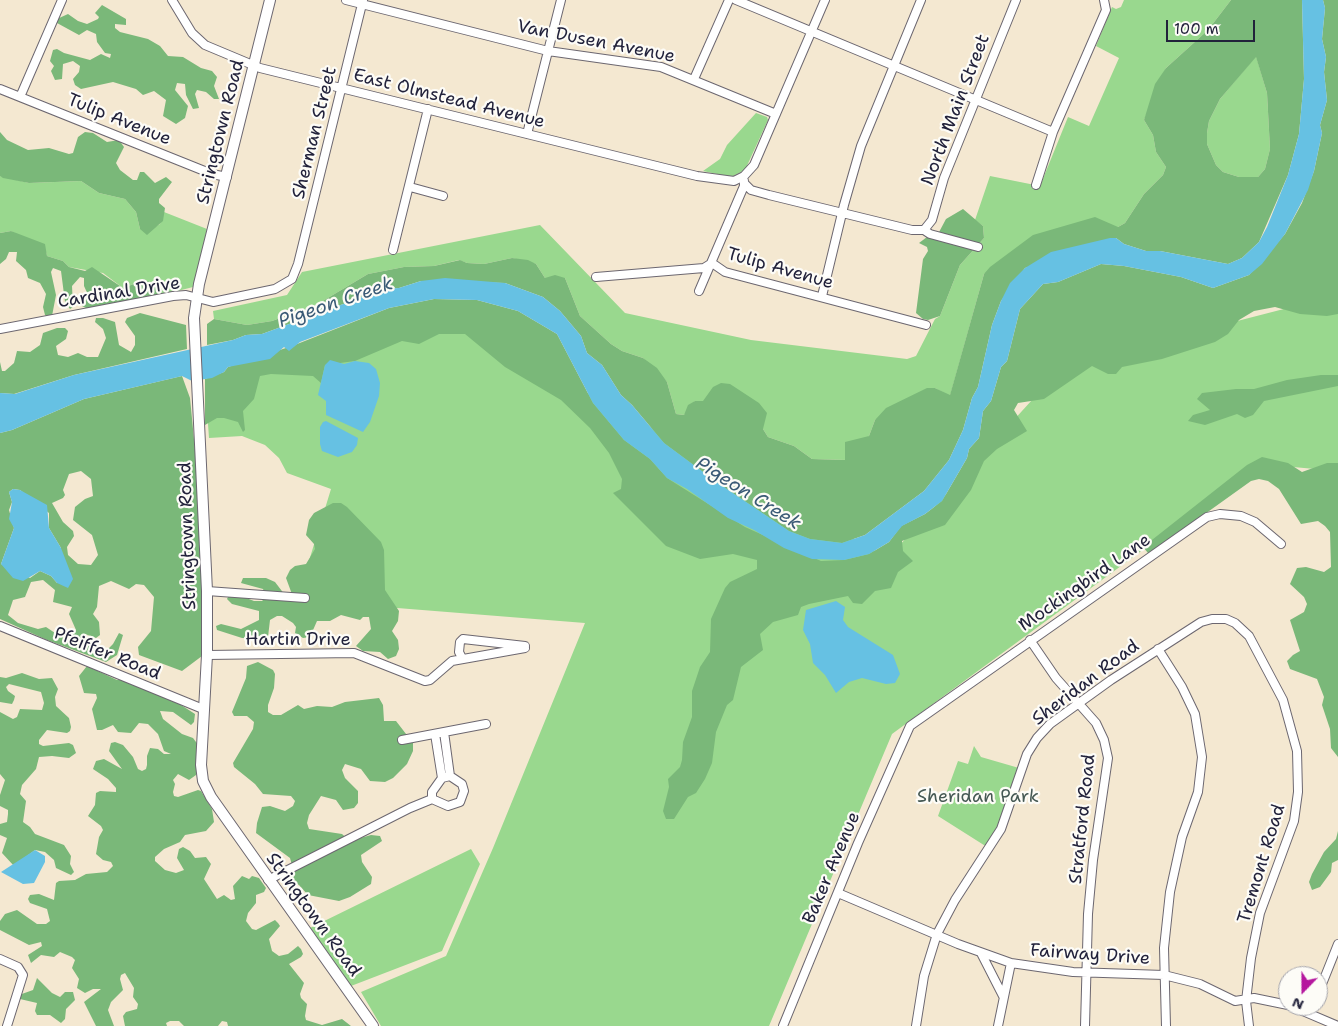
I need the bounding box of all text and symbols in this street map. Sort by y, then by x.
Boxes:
scale bar [1168,10,1257,42]
street label: Van Dusen Avenue [515,16,677,68]
text: 100 m [1174,19,1219,39]
street label: North Main Street [917,31,995,189]
street label: Stringtown Road [193,58,249,206]
street label: Sherman Street [288,65,342,201]
street label: East Olmstead Avenue [351,65,547,133]
street label: Tulip Avenue [64,89,174,151]
street label: Tulip Avenue [724,243,836,295]
street label: Cardinal Drive [56,273,182,313]
water label: Pigeon Creek [276,273,396,333]
water label: Pigeon Creek [691,453,805,535]
street label: Stringtown Road [175,462,201,610]
street label: Mockingbird Lane [1015,529,1155,637]
street label: Pfeiffer Road [50,623,164,685]
street label: Hartin Drive [245,629,351,651]
street label: Sheridan Road [1028,636,1144,730]
street label: Stratford Road [1065,753,1101,885]
park label: Sheridan Park [917,786,1039,808]
street label: Tremont Road [1234,802,1290,926]
street label: Baker Avenue [799,809,865,927]
street label: Stringtown Road [261,849,365,981]
street label: Fairway Drive [1029,940,1151,970]
north arrow [1278,966,1328,1016]
text: N [1289,994,1306,1014]

